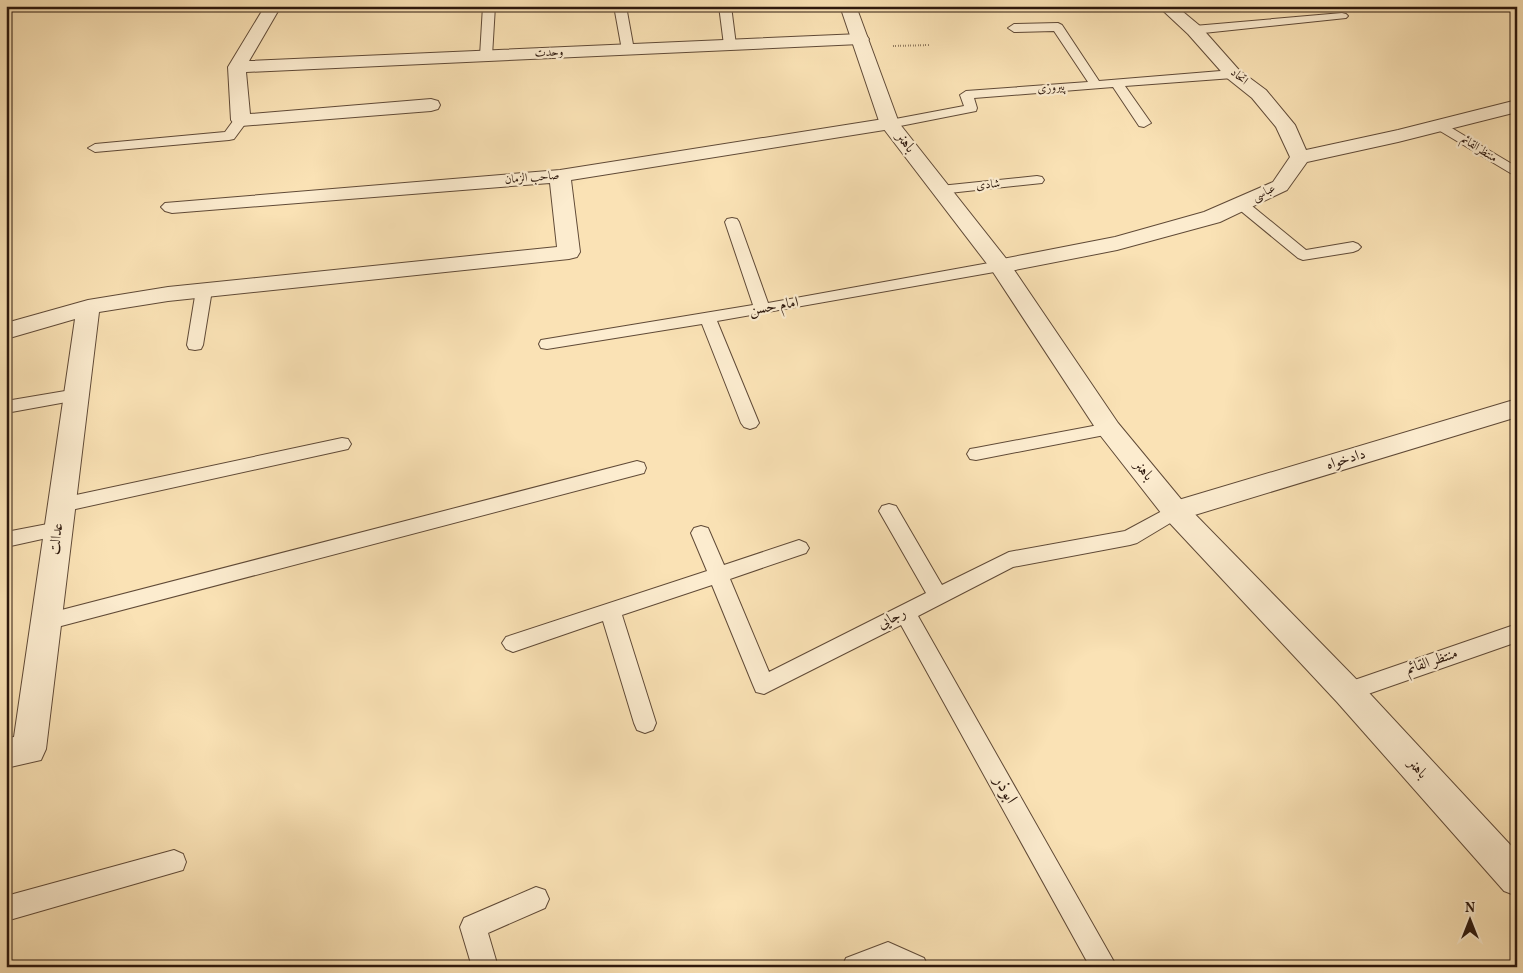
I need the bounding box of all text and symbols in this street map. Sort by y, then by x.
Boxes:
street label: وحدت [534,44,564,62]
street label: اتحاد [1227,65,1252,89]
street label: پیروزی [1037,79,1066,97]
street label: باهنر [889,127,920,158]
street label: منتظرالقائم [1457,132,1500,168]
street label: صاحب الزمان [504,168,560,188]
street label: شادی [975,176,1001,194]
street label: عباسی [1250,180,1279,206]
street label: امام حسن [748,292,801,323]
street label: دادخواه [1324,444,1368,476]
street label: باهنر [1127,455,1158,486]
street label: عدالت [45,522,69,556]
street label: رجایی [874,603,910,635]
street label: منتظر القائم [1403,643,1461,682]
street label: باهنر [1401,753,1432,784]
street label: ابوذر [986,770,1023,809]
north arrow [1446,896,1496,946]
text: N [1465,899,1475,918]

